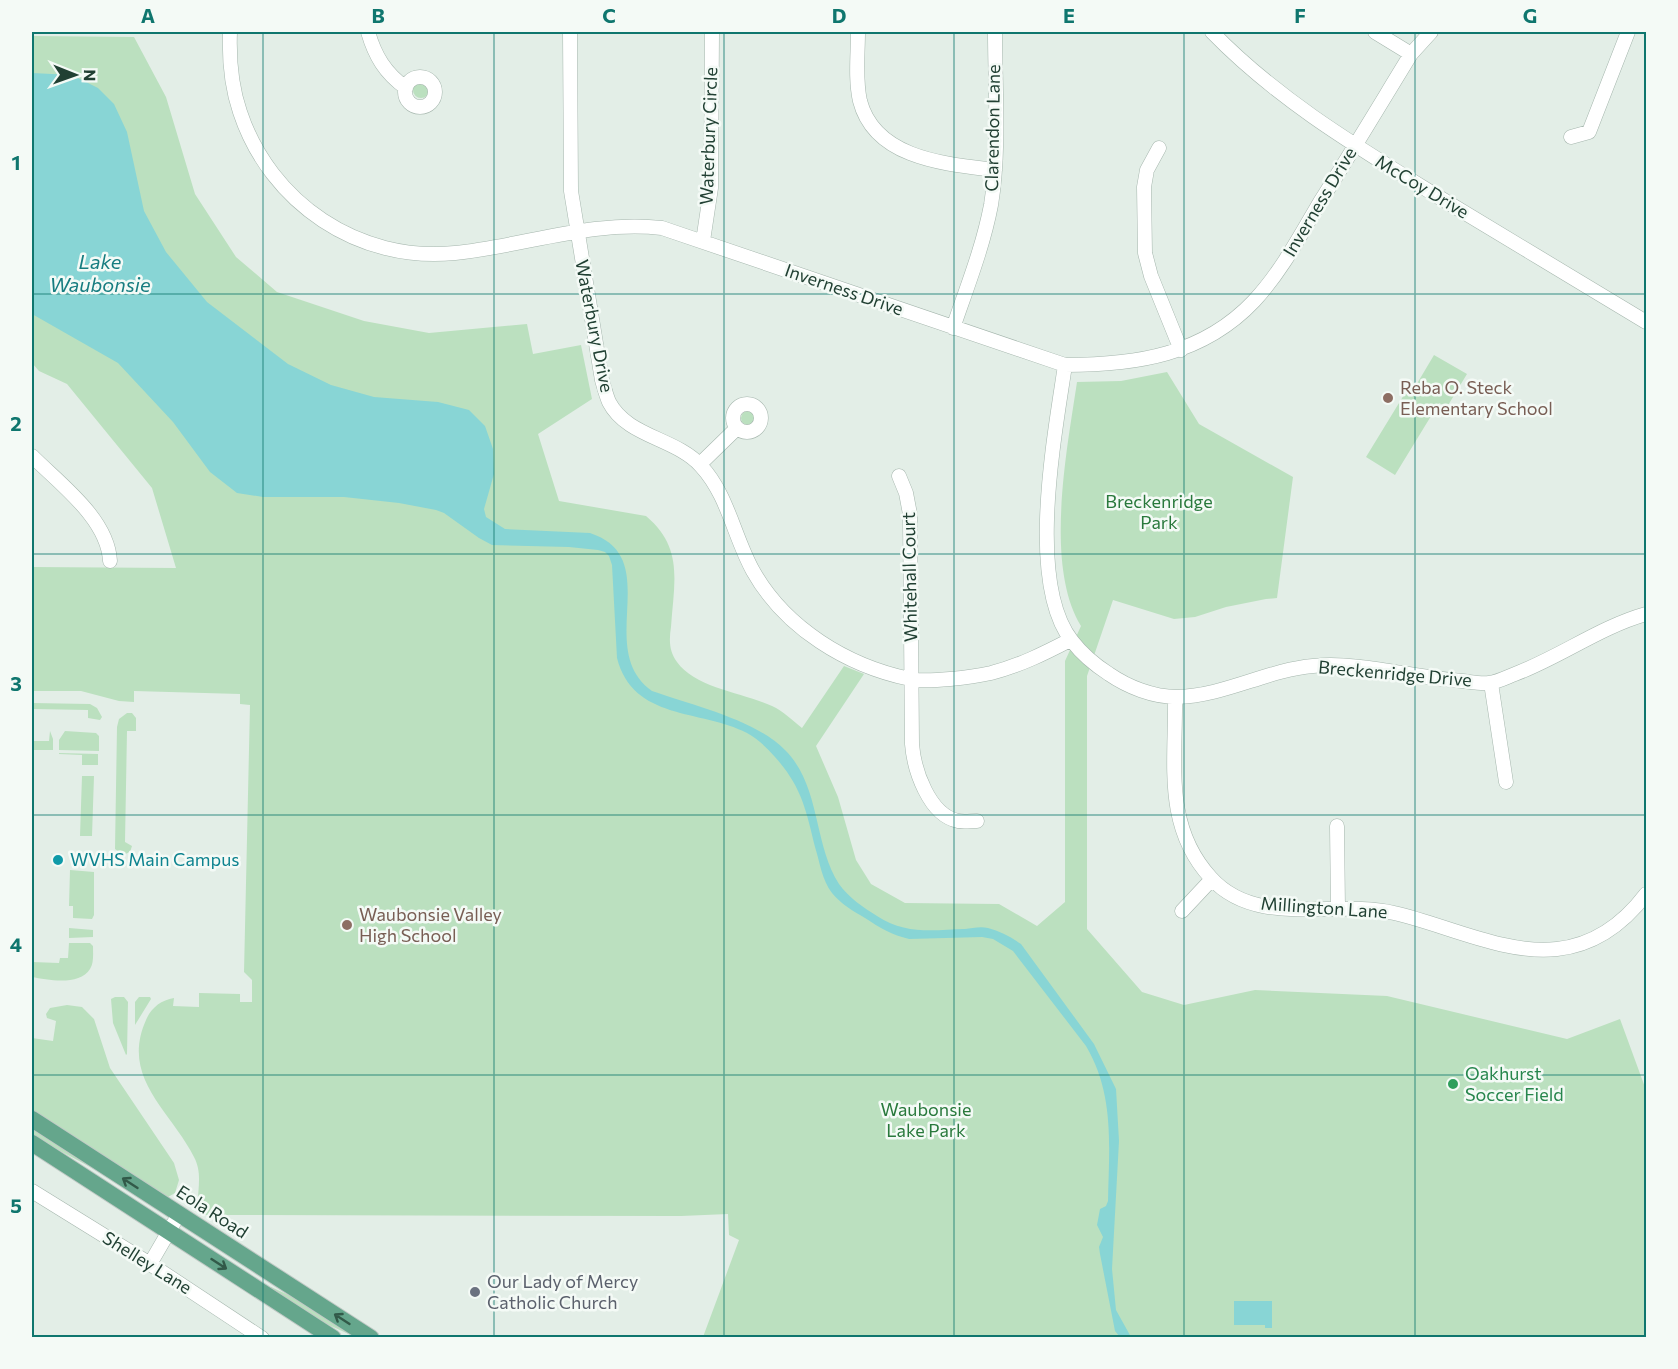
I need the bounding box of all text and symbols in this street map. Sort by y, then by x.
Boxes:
text: A [141,3,155,27]
text: B [371,3,385,27]
text: C [602,3,616,27]
text: D [832,3,846,27]
text: E [1063,3,1075,27]
text: F [1294,3,1306,27]
text: G [1523,3,1537,27]
north arrow [45,45,105,105]
street label: Clarendon Lane [980,64,1004,192]
street label: Waterbury Circle [695,67,721,205]
text: N [81,69,100,81]
street label: Inverness Drive [1278,143,1360,260]
text: 1 [11,150,21,174]
street label: McCoy Drive [1372,150,1473,223]
water label: Lake Waubonsie [49,249,151,296]
street label: Waterbury Drive [571,257,619,394]
street label: Inverness Drive [782,258,906,320]
place label: Reba O. Steck Elementary School [1400,376,1553,419]
marker: Reba O. Steck Elementary School [1381,391,1395,405]
text: 2 [10,411,22,435]
park label: Breckenridge Park [1105,490,1213,533]
street label: Whitehall Court [897,512,921,642]
street label: Breckenridge Drive [1317,655,1473,691]
text: 3 [10,671,22,695]
place label: WVHS Main Campus [70,848,239,870]
marker: WVHS Main Campus [51,853,65,867]
street label: Millington Lane [1260,892,1388,922]
place label: Waubonsie Valley High School [359,903,502,946]
marker: Waubonsie Valley High School [340,918,354,932]
text: 4 [10,932,22,956]
place label: Oakhurst Soccer Field [1465,1062,1564,1105]
marker: Oakhurst Soccer Field [1446,1077,1460,1091]
park label: Waubonsie Lake Park [881,1098,971,1141]
one-way arrow [122,1176,139,1188]
street label: Eola Road [173,1180,252,1242]
text: 5 [10,1193,22,1217]
street label: Shelley Lane [99,1226,196,1298]
one-way arrow [210,1257,227,1270]
place label: Our Lady of Mercy Catholic Church [487,1270,638,1313]
marker: Our Lady of Mercy Catholic Church [468,1285,482,1299]
one-way arrow [334,1313,351,1325]

